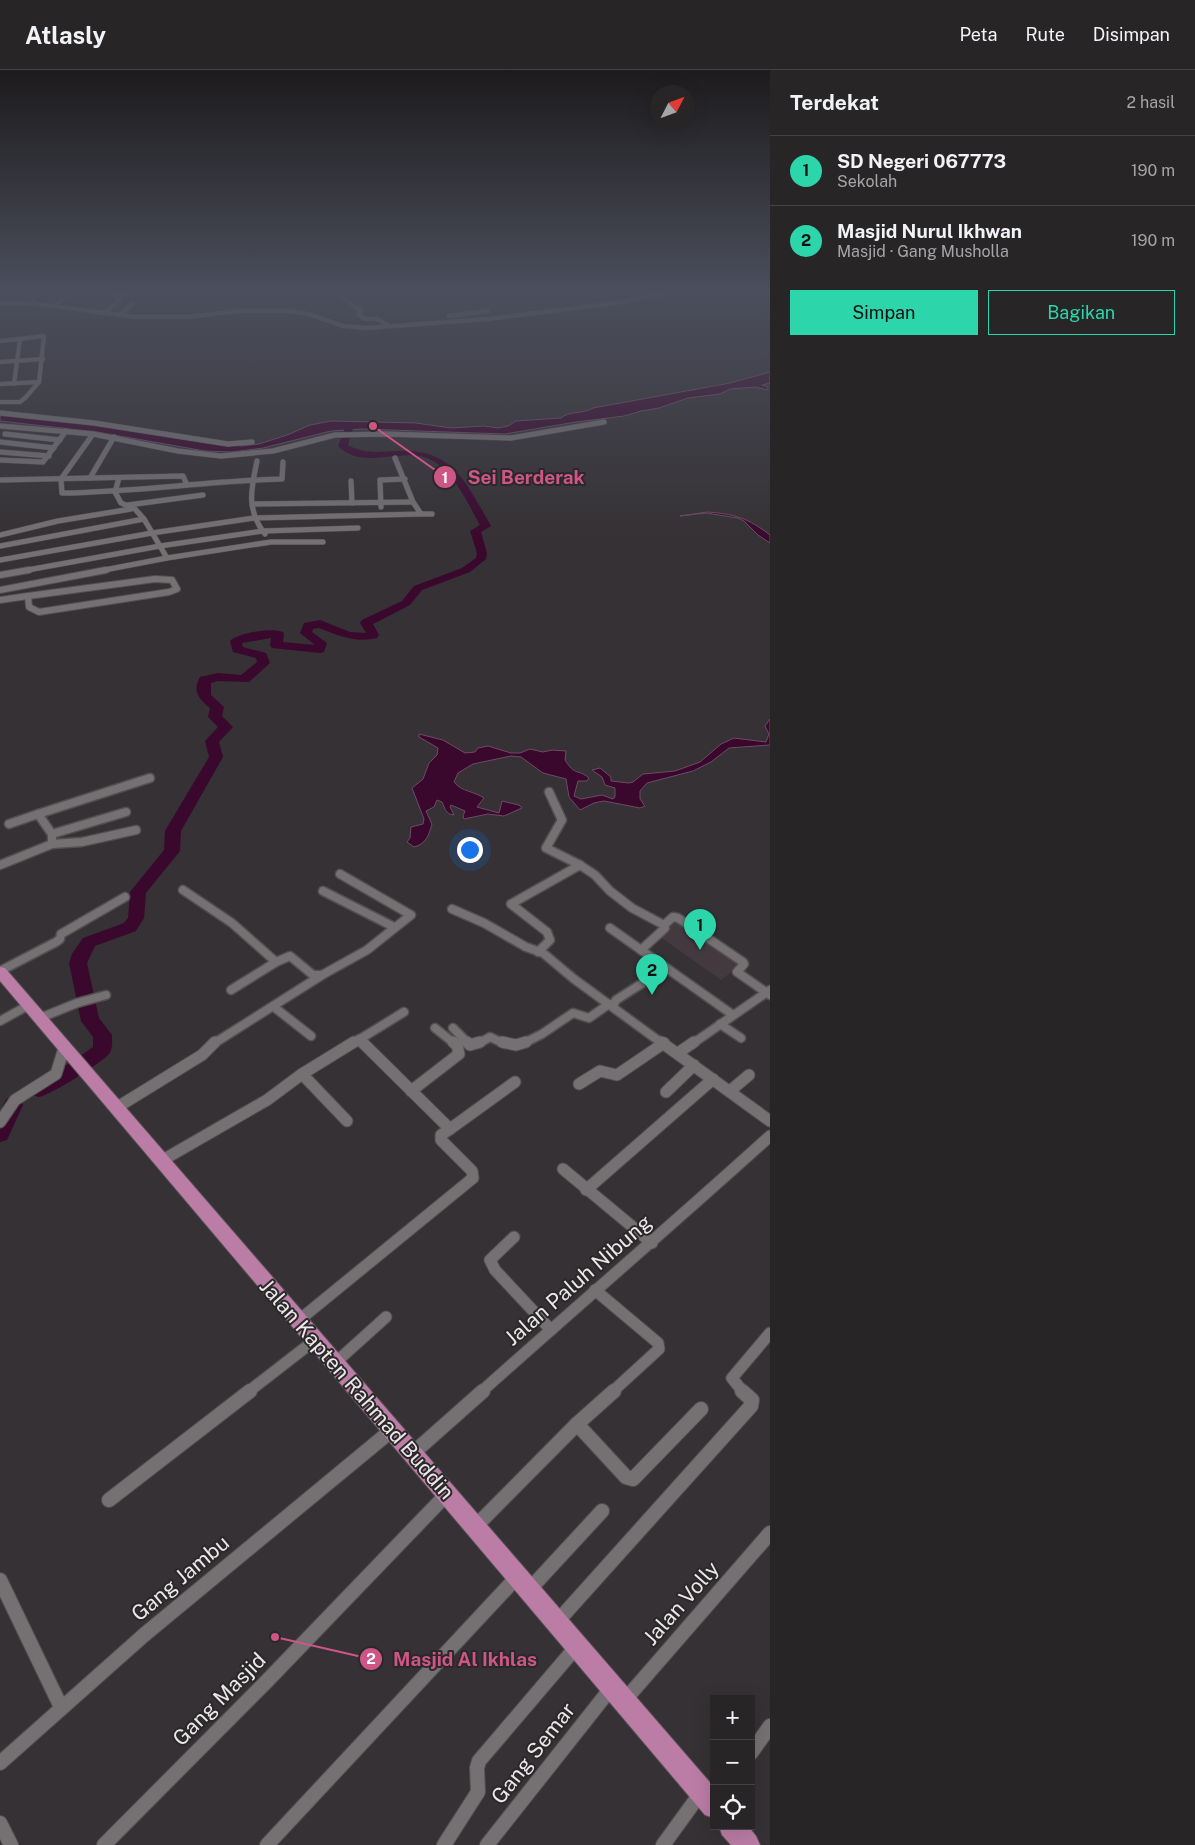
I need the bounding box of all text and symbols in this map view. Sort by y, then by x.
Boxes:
text: Atlasly [25,21,106,49]
text: Peta [959,24,997,45]
text: Rute [1025,24,1065,45]
text: Disimpan [1093,24,1170,45]
north arrow [650,85,695,130]
text: Terdekat [790,90,879,115]
text: 2 hasil [1127,93,1175,112]
text: SD Negeri 067773 [837,150,1006,172]
text: 1 [803,161,809,180]
text: 190 m [1131,161,1175,180]
text: Sekolah [837,172,897,191]
text: Masjid Nurul Ikhwan [837,220,1022,242]
text: 2 [801,231,811,250]
text: 190 m [1131,231,1175,250]
text: Masjid · Gang Musholla [837,242,1009,261]
button: Simpan [790,290,978,335]
button: Bagikan [988,290,1175,335]
callout: Sei Berderak [433,460,595,494]
text: Sei Berderak [467,466,585,488]
text: 1 [442,469,448,486]
your location [457,837,483,863]
pin: 1 [684,909,716,950]
pin: 2 [636,954,668,995]
street label: Jalan Paluh Nibung [499,1209,657,1351]
street label: Jalan Kapten Rahmad Buddin [255,1274,459,1504]
street label: Gang Jambu [126,1530,234,1626]
street label: Jalan Volly [638,1556,724,1650]
callout: Masjid Al Ikhlas [358,1642,547,1676]
street label: Gang Masjid [167,1647,271,1751]
text: Masjid Al Ikhlas [393,1648,537,1670]
text: 2 [366,1650,376,1667]
map controls [710,1695,755,1830]
button: + [710,1695,755,1740]
street label: Gang Semar [486,1698,580,1808]
button: − [710,1740,755,1785]
button: locate [710,1785,755,1830]

